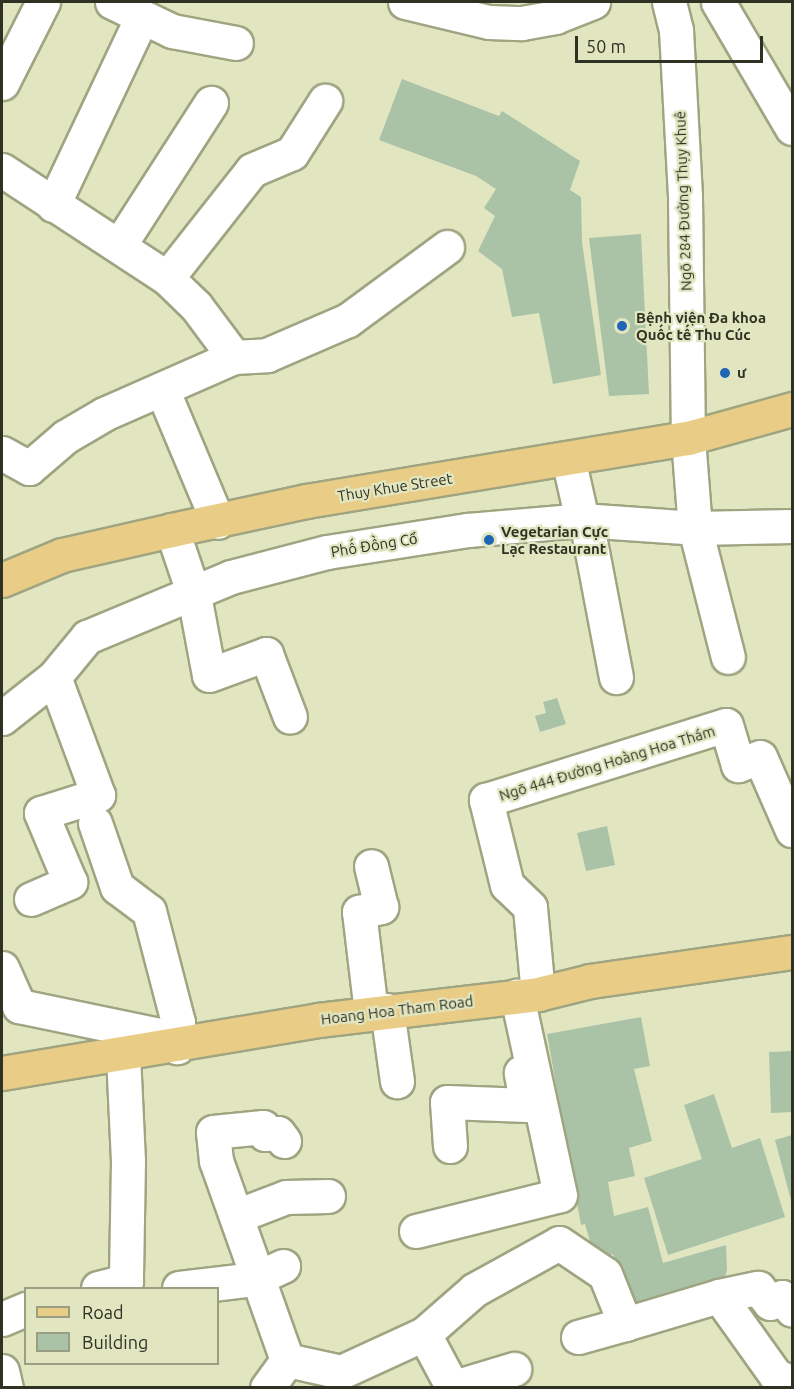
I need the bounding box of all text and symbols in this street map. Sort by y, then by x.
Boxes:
scale bar [578,24,766,62]
text: 50 m [586,36,626,56]
street label: Ngõ 284 Đường Thụy Khuê [671,111,695,291]
place label: Bệnh viện Đa khoa Quốc tế Thu Cúc [636,308,766,343]
marker: Bệnh viện Đa khoa Quốc tế Thu Cúc [613,317,631,335]
place label: ư [737,364,746,382]
marker: ư [718,366,732,380]
street label: Thuy Khue Street [336,469,454,505]
place label: Vegetarian Cực Lạc Restaurant [501,522,608,557]
street label: Phố Đồng Cổ [329,529,419,561]
marker: Vegetarian Cực Lạc Restaurant [482,533,496,547]
street label: Ngõ 444 Đường Hoàng Hoa Thám [497,722,717,804]
street label: Hoang Hoa Tham Road [320,992,474,1028]
legend [24,1287,219,1365]
text: Road [82,1302,124,1322]
text: Building [82,1332,148,1352]

